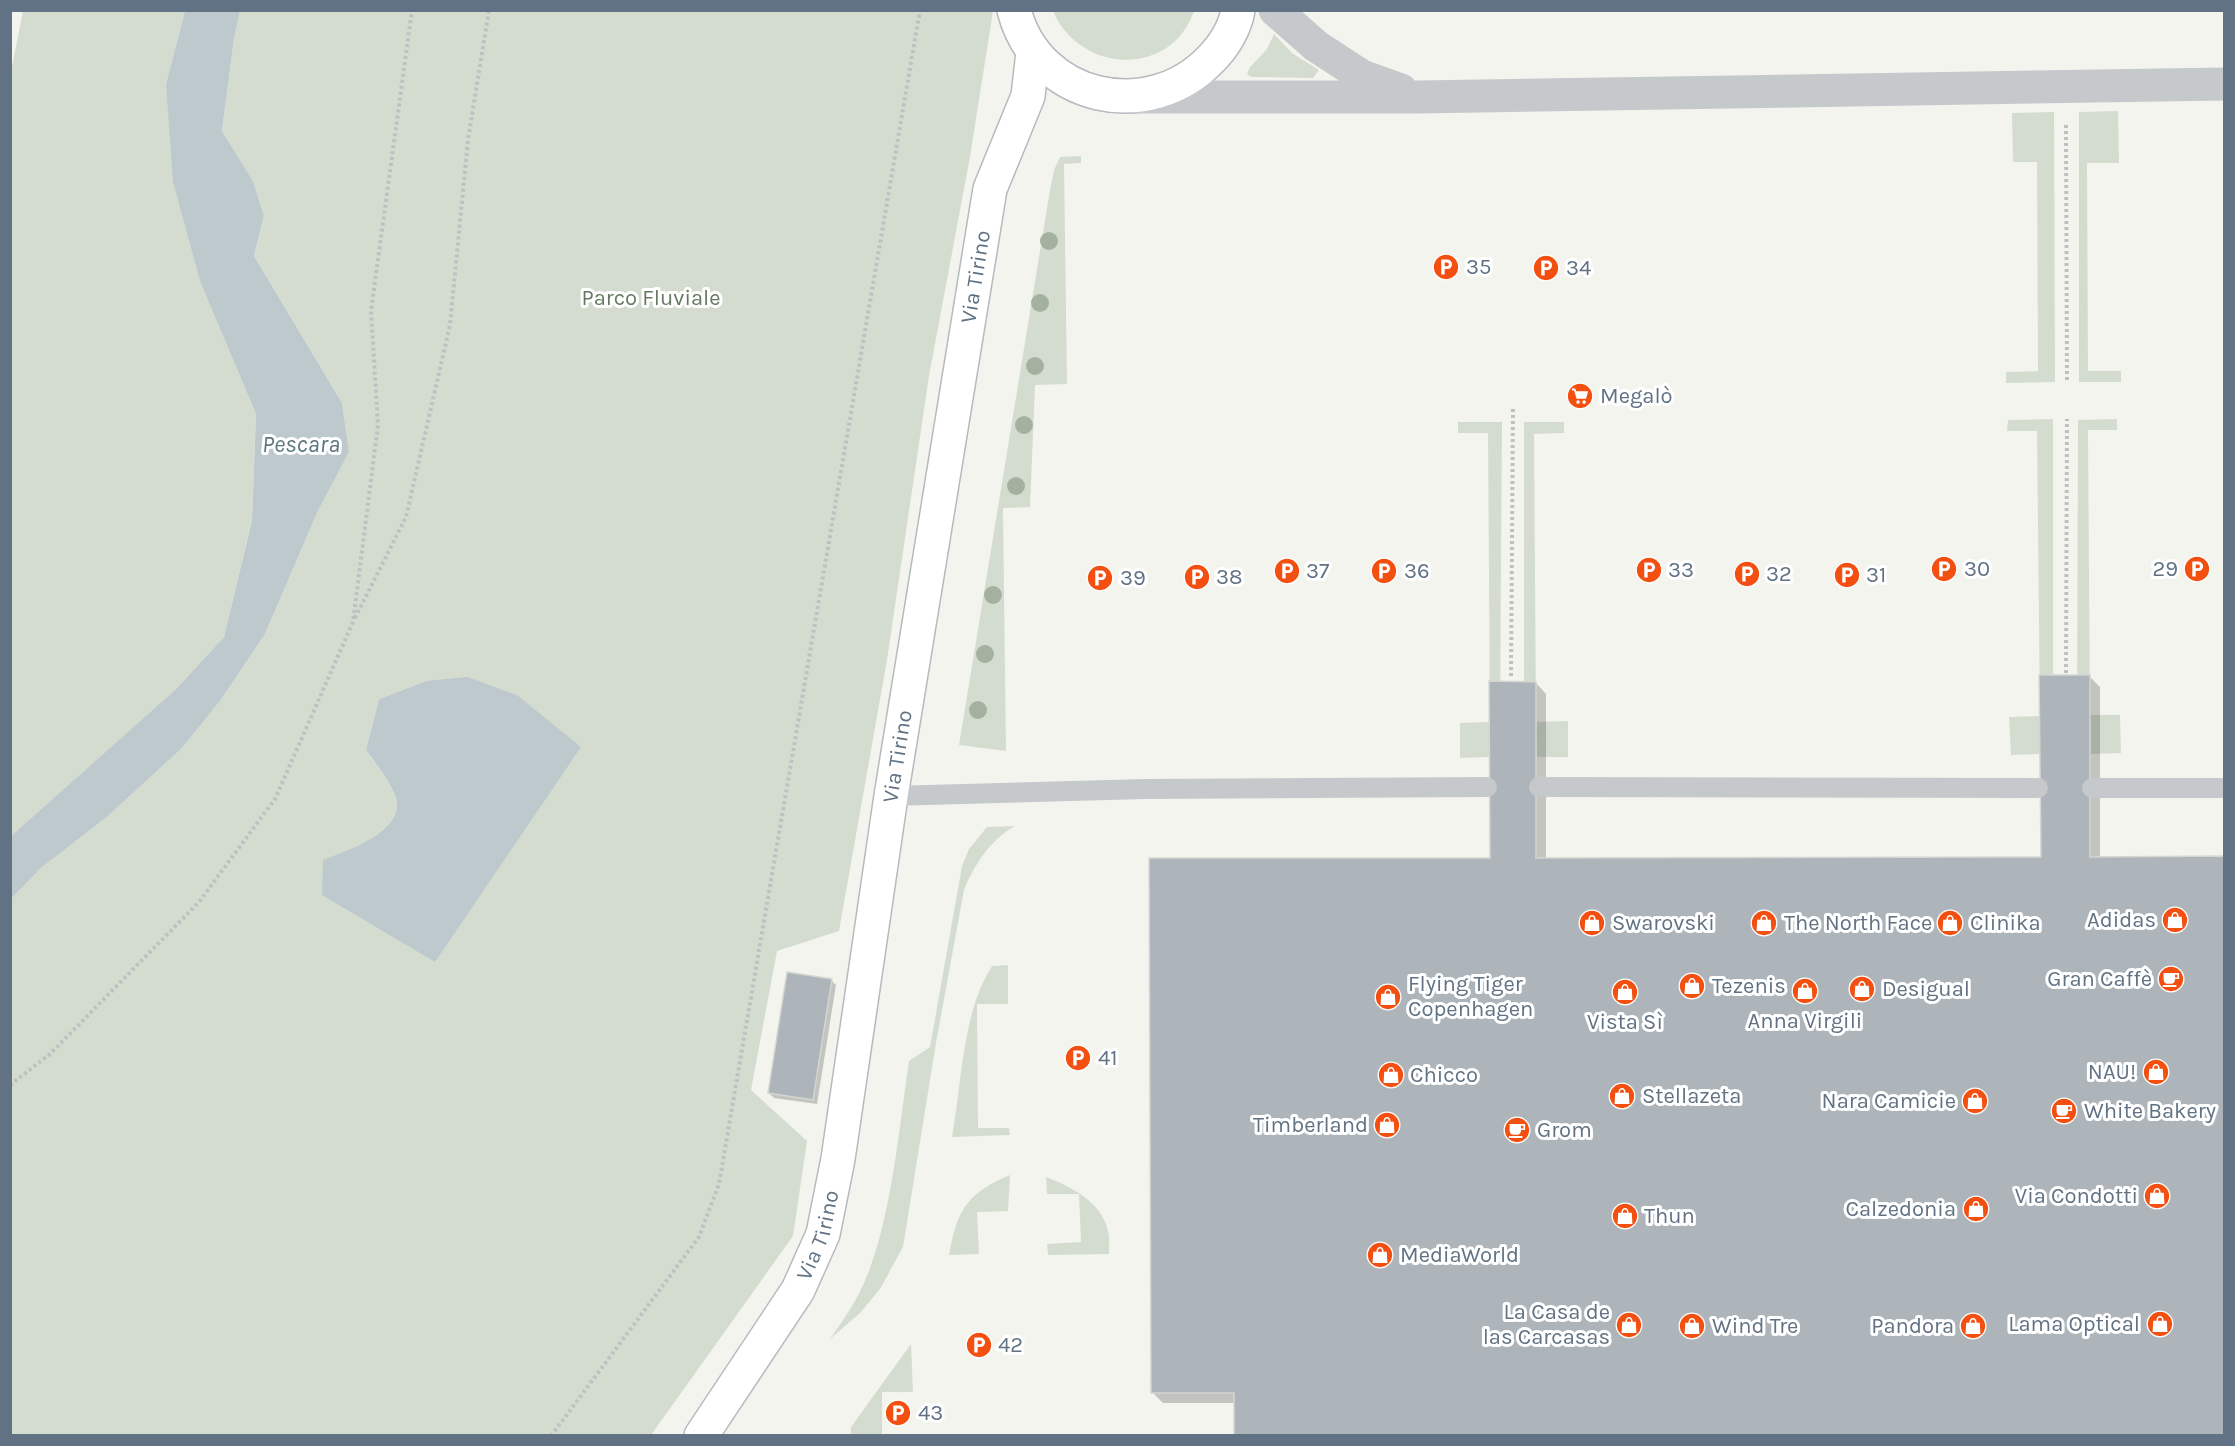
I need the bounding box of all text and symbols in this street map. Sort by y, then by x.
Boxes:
street label: Via Tirino [955,228,996,325]
parking icon: 35 [1431,252,1461,282]
parking icon: 34 [1531,253,1561,283]
place label: 35 [1466,254,1491,280]
place label: 34 [1566,255,1591,281]
park label: Parco Fluviale [581,285,721,311]
supermarket icon: Megalò [1565,381,1595,411]
place label: Megalò [1600,383,1673,409]
water label: Pescara [262,430,340,458]
parking icon: 30 [1929,554,1959,584]
parking icon: 29 [2182,554,2212,584]
parking icon: 33 [1634,555,1664,585]
parking icon: 37 [1272,556,1302,586]
parking icon: 36 [1369,556,1399,586]
place label: 30 [1964,556,1990,582]
place label: 29 [2152,556,2178,582]
place label: 33 [1668,557,1694,583]
place label: 37 [1306,558,1329,584]
place label: 36 [1404,558,1430,584]
parking icon: 32 [1732,559,1762,589]
parking icon: 31 [1832,560,1862,590]
place label: 32 [1766,561,1792,587]
parking icon: 38 [1182,562,1212,592]
place label: 31 [1866,562,1886,588]
parking icon: 39 [1085,563,1115,593]
place label: 38 [1216,564,1243,590]
place label: 39 [1120,565,1146,591]
street label: Via Tirino [877,708,918,805]
shop icon: Adidas [2160,905,2190,935]
place label: Adidas [2087,907,2156,933]
shop icon: Swarovski [1577,908,1607,938]
shop icon: The North Face [1749,908,1779,938]
shop icon: Clinika [1935,908,1965,938]
place label: Swarovski [1612,910,1715,936]
place label: The North Face [1784,910,1932,936]
place label: Clinika [1970,910,2041,936]
cafe icon: Gran Caffè [2156,964,2186,994]
place label: Gran Caffè [2047,966,2152,992]
place label: Flying Tiger Copenhagen [1408,971,1533,1022]
shop icon: Tezenis [1677,971,1707,1001]
place label: Tezenis [1712,973,1786,999]
shop icon: Desigual [1847,974,1877,1004]
shop icon: Anna Virgili [1790,976,1820,1006]
place label: Desigual [1882,976,1970,1002]
shop icon: Vista Sì [1610,977,1640,1007]
shop icon: Flying Tiger Copenhagen [1373,982,1403,1012]
place label: Anna Virgili [1748,1008,1862,1034]
place label: Vista Sì [1587,1009,1663,1035]
parking icon: 41 [1063,1043,1093,1073]
place label: 41 [1098,1045,1118,1071]
shop icon: NAU! [2141,1057,2171,1087]
place label: NAU! [2088,1059,2136,1085]
shop icon: Chicco [1376,1060,1406,1090]
place label: Chicco [1410,1062,1478,1088]
shop icon: Stellazeta [1607,1081,1637,1111]
place label: Stellazeta [1642,1083,1741,1109]
shop icon: Nara Camicie [1960,1086,1990,1116]
place label: Nara Camicie [1822,1088,1956,1114]
cafe icon: White Bakery [2049,1096,2079,1126]
place label: White Bakery [2084,1098,2216,1124]
shop icon: Timberland [1372,1110,1402,1140]
place label: Timberland [1253,1112,1368,1138]
cafe icon: Grom [1502,1115,1532,1145]
place label: Grom [1537,1117,1592,1143]
shop icon: Via Condotti [2142,1181,2172,1211]
place label: Via Condotti [2015,1183,2138,1209]
street label: Via Tirino [791,1188,844,1284]
shop icon: Calzedonia [1961,1194,1991,1224]
place label: Calzedonia [1846,1196,1956,1222]
shop icon: Thun [1610,1201,1640,1231]
place label: Thun [1644,1203,1695,1229]
shop icon: MediaWorld [1365,1240,1395,1270]
place label: MediaWorld [1400,1242,1519,1268]
place label: La Casa de las Carcasas [1483,1299,1610,1350]
shop icon: Lama Optical [2145,1309,2175,1339]
shop icon: La Casa de las Carcasas [1614,1310,1644,1340]
shop icon: Wind Tre [1677,1311,1707,1341]
shop icon: Pandora [1958,1311,1988,1341]
place label: Lama Optical [2008,1311,2140,1337]
place label: Wind Tre [1712,1313,1798,1339]
place label: Pandora [1871,1313,1954,1339]
parking icon: 42 [964,1330,994,1360]
place label: 42 [998,1332,1023,1358]
parking icon: 43 [883,1398,913,1428]
place label: 43 [918,1400,943,1426]

